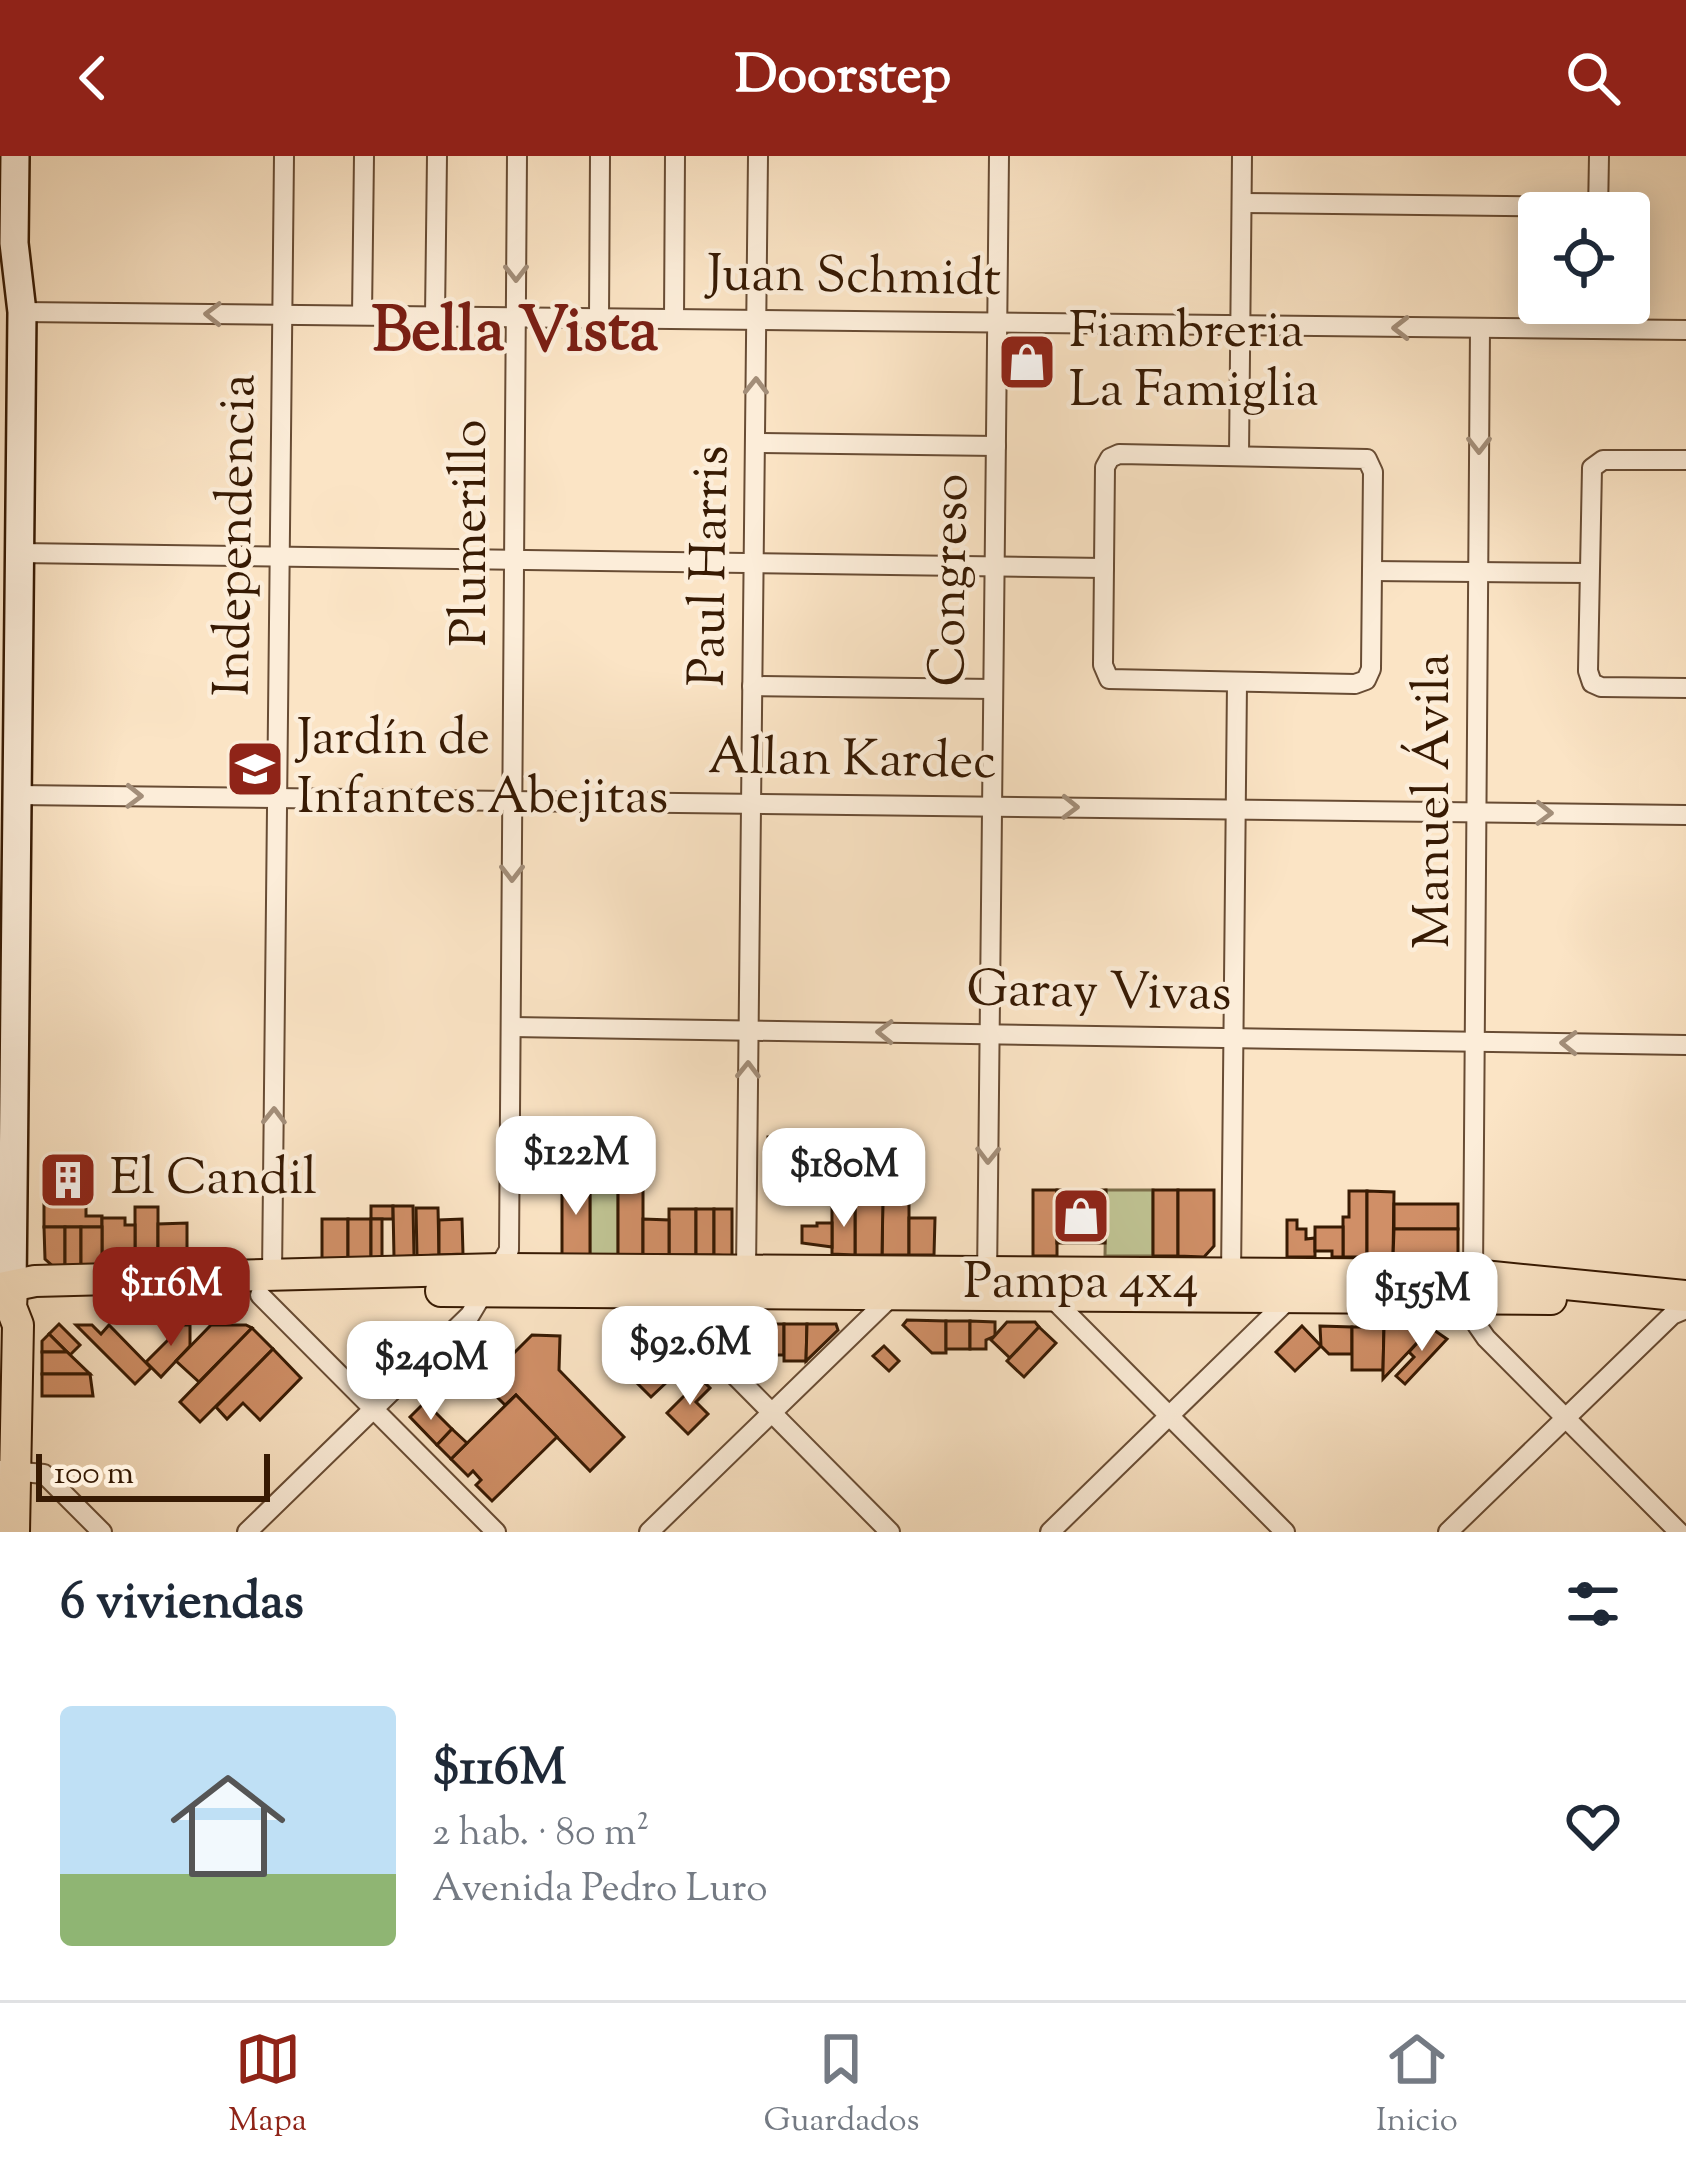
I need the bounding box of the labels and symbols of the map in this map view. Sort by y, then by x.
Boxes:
street label: Juan Schmidt [703,240,1002,318]
one-way arrow [503,265,529,283]
district label: Bella Vista [372,289,658,379]
place label: Fiambreria La Famiglia [1069,297,1319,429]
one-way arrow [203,301,222,327]
one-way arrow [1391,315,1409,341]
shop icon: Fiambreria La Famiglia [996,331,1058,393]
street label: Independencia [199,373,277,697]
one-way arrow [743,376,769,394]
street label: Plumerillo [436,420,509,646]
one-way arrow [1467,436,1493,455]
street label: Paul Harris [673,445,751,687]
street label: Congreso [914,473,990,687]
street label: Manuel Ávila [1399,653,1472,949]
place label: Jardín de Infantes Abejitas [294,704,668,836]
street label: Allan Kardec [707,723,997,801]
school or university icon: Jardín de Infantes Abejitas [224,738,286,800]
one-way arrow [126,783,144,809]
one-way arrow [1062,794,1080,820]
one-way arrow [1535,800,1554,826]
one-way arrow [499,865,525,883]
street label: Garay Vivas [966,955,1232,1033]
one-way arrow [875,1020,894,1046]
one-way arrow [1559,1030,1577,1056]
one-way arrow [735,1060,761,1078]
one-way arrow [261,1106,287,1124]
pin: $122M [492,1116,660,1218]
pin: $180M [760,1128,928,1230]
place label: El Candil [110,1144,317,1217]
one-way arrow [976,1146,1002,1165]
building icon: El Candil [37,1149,99,1211]
shop icon: Pampa 4x4 [1050,1185,1112,1247]
pin: $116M [87,1247,255,1349]
place label: Pampa 4x4 [963,1248,1199,1321]
pin: $155M [1338,1252,1506,1354]
pin: $92.6M [592,1306,788,1408]
pin: $240M [347,1321,515,1423]
scale bar [36,1448,270,1501]

